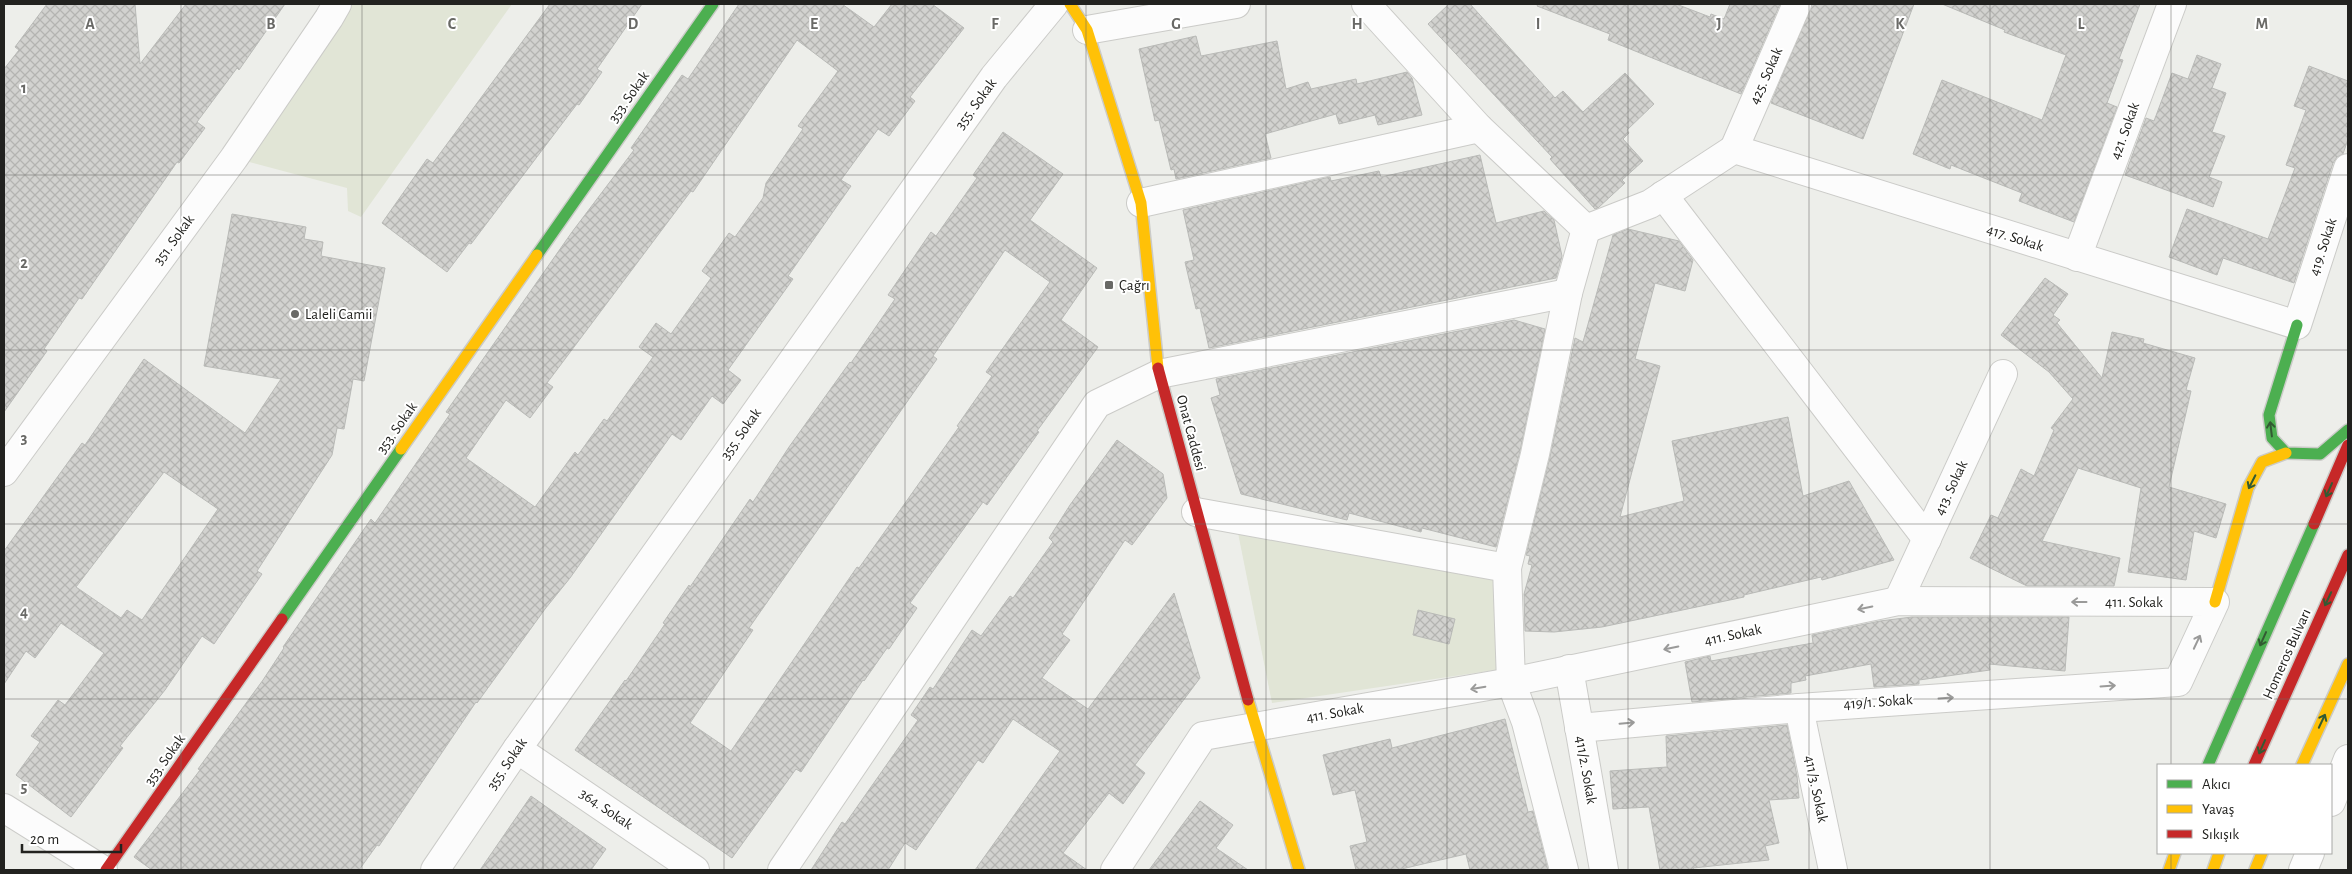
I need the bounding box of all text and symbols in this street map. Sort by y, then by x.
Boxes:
text: A [85,16,95,32]
text: B [266,16,276,32]
text: C [448,16,457,32]
text: D [628,16,639,32]
text: E [810,16,818,32]
text: F [991,16,999,32]
text: G [1171,16,1181,32]
text: H [1351,16,1363,32]
text: I [1536,16,1540,32]
text: J [1716,16,1722,32]
text: K [1895,16,1905,32]
text: L [2078,16,2085,32]
text: M [2256,16,2268,32]
street label: 425. Sokak [1747,45,1785,107]
street label: 353. Sokak [606,68,652,125]
street label: 355. Sokak [953,76,1000,132]
text: 1 [21,80,27,96]
street label: 421. Sokak [2108,100,2142,162]
street label: 351. Sokak [151,212,197,268]
street label: 419. Sokak [2307,216,2339,278]
street label: 417. Sokak [1985,222,2046,254]
text: 2 [20,255,28,271]
place label: Çağrı [1119,278,1150,293]
marker: Çağrı [1103,279,1115,291]
place label: Laleli Camii [305,307,372,322]
marker: Laleli Camii [289,308,301,320]
street label: Onat Caddesi [1174,393,1208,473]
street label: 353. Sokak [374,399,420,456]
street label: 355. Sokak [718,405,764,463]
one-way arrow [2265,421,2275,437]
text: 3 [21,430,28,446]
street label: 413. Sokak [1932,458,1970,518]
one-way arrow [2247,474,2256,489]
one-way arrow [2323,482,2333,497]
one-way arrow [2323,591,2332,606]
street label: 411. Sokak [2105,595,2163,610]
one-way arrow [2071,597,2088,607]
text: 4 [20,604,28,620]
one-way arrow [1857,604,1873,614]
street label: Homeros Bulvarı [2260,607,2314,701]
street label: 411. Sokak [1703,622,1763,648]
one-way arrow [2258,631,2268,646]
one-way arrow [2192,635,2202,650]
one-way arrow [1664,644,1680,653]
one-way arrow [2100,682,2116,691]
one-way arrow [1470,683,1486,693]
street label: 419/1. Sokak [1843,692,1913,712]
one-way arrow [1938,693,1954,702]
street label: 411. Sokak [1305,701,1365,725]
one-way arrow [2318,714,2328,729]
one-way arrow [1619,719,1635,728]
street label: 353. Sokak [142,731,188,788]
street label: 355. Sokak [484,735,530,793]
street label: 411/2. Sokak [1573,735,1599,805]
one-way arrow [2256,739,2266,754]
street label: 411/3. Sokak [1802,754,1830,824]
legend [2157,764,2332,854]
text: Akıcı [2202,777,2231,792]
text: 5 [21,779,28,795]
street label: 364. Sokak [577,786,636,832]
text: Yavaş [2202,802,2234,817]
scale bar [22,822,121,854]
text: Sıkışık [2202,827,2239,842]
text: 20 m [30,832,59,847]

